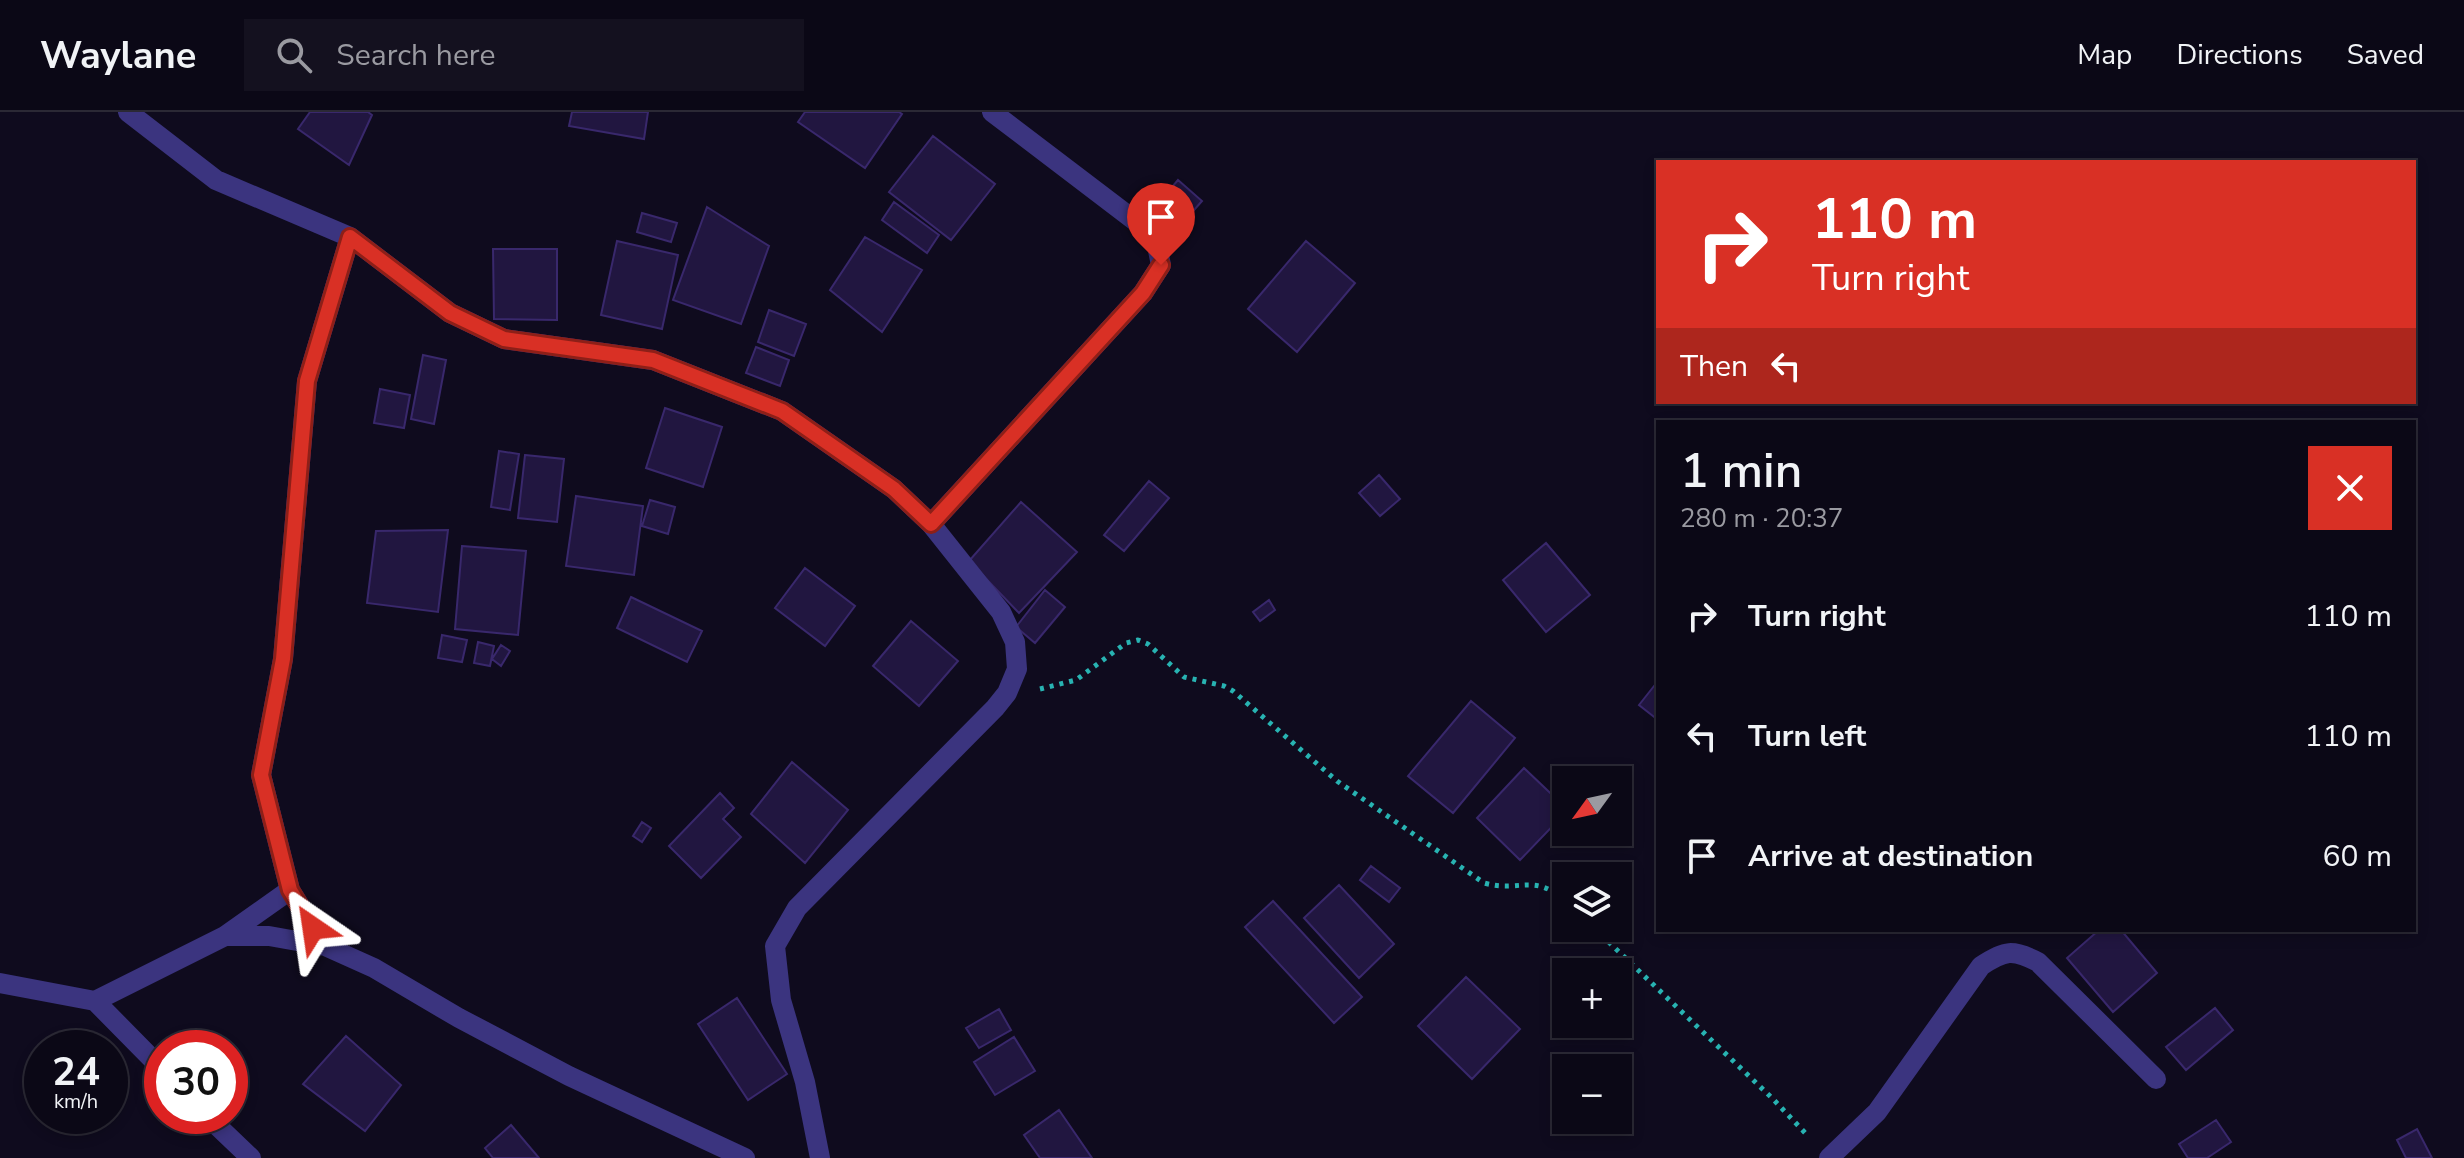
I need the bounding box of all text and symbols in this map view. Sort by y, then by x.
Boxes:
search box [244,19,804,91]
text: Waylane [40,30,196,81]
icon: search [272,33,316,77]
text: Search here [336,35,495,76]
text: Map [2077,36,2132,74]
text: Directions [2176,36,2303,74]
text: Saved [2347,36,2424,74]
text: 110 m [1812,181,1977,258]
pin [1127,183,1195,265]
icon: right [1680,192,1784,296]
icon: arrive [1139,195,1183,239]
text: Turn right [1812,254,1969,303]
icon: left [1764,344,1808,388]
text: Then [1680,346,1748,387]
text: 1 min [1680,438,1802,504]
button: close [2308,446,2392,530]
text: 280 m · 20:37 [1680,501,1843,536]
icon: right [1680,594,1724,638]
text: Turn right [1748,596,1886,637]
text: 110 m [2305,596,2392,637]
icon: left [1680,714,1724,758]
text: Turn left [1748,716,1866,757]
text: 110 m [2305,716,2392,757]
north arrow [1552,766,1632,846]
map controls [1552,766,1632,1134]
icon: arrive [1680,834,1724,878]
text: Arrive at destination [1748,836,2033,877]
text: 60 m [2323,836,2392,877]
button: layers [1552,862,1632,942]
position arrow [271,886,355,970]
button: + [1552,958,1632,1038]
speed limit sign: 30 [144,1030,248,1134]
text: 24 [52,1045,100,1099]
button: − [1552,1054,1632,1134]
text: km/h [54,1088,98,1115]

